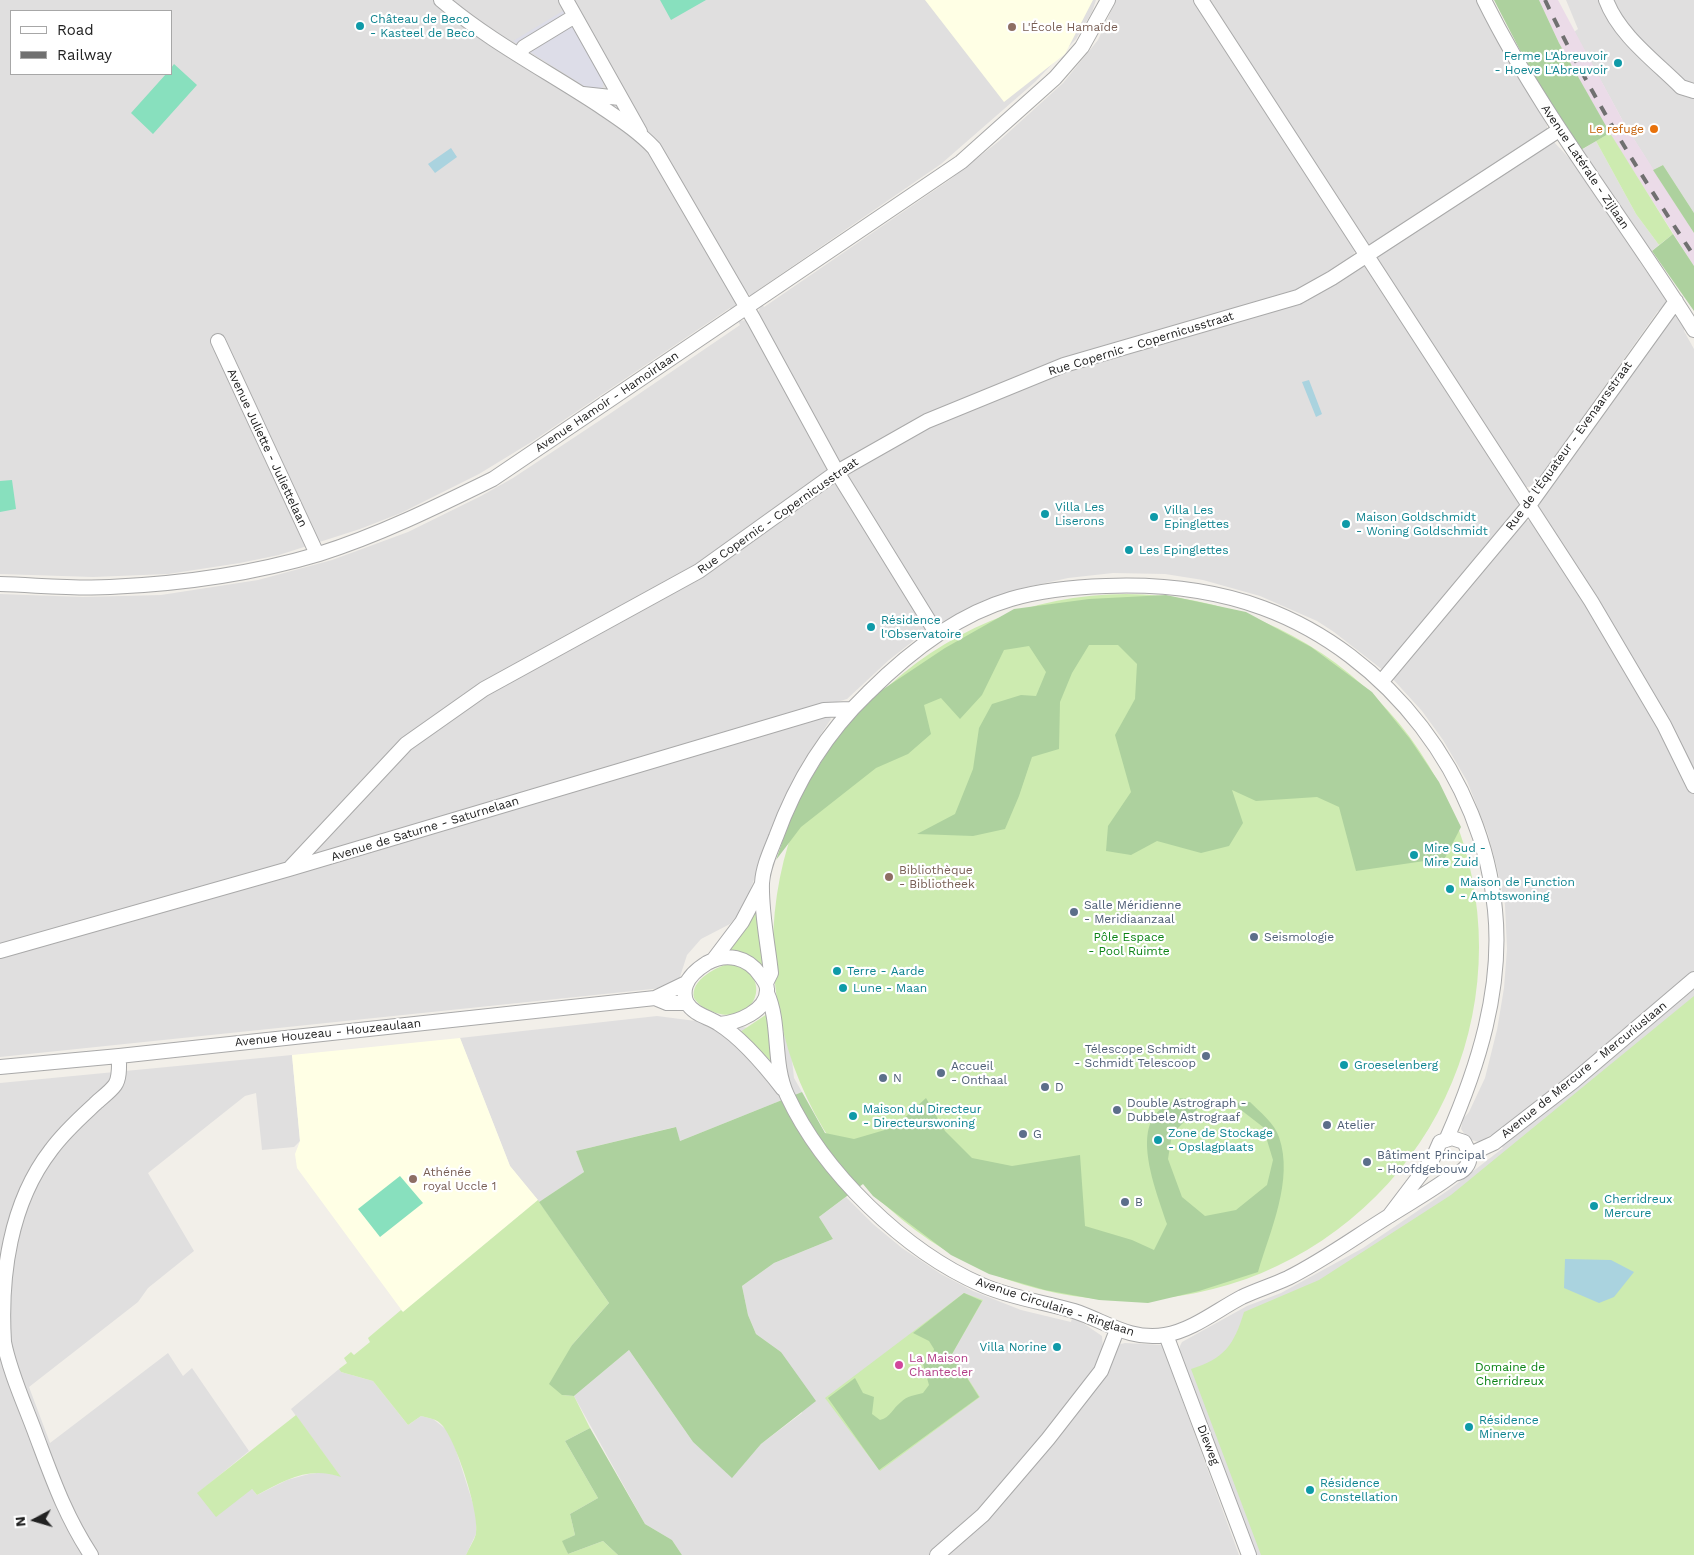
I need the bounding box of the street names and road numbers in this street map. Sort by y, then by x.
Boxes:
street label: Avenue Latérale - Zijlaan [1538,102,1632,232]
street label: Rue Copernic - Copernicusstraat [1047,309,1235,379]
street label: Avenue Hamoir - Hamoirlaan [532,348,682,456]
street label: Rue de l'Équateur - Evenaarsstraat [1503,359,1635,533]
street label: Avenue Juliette - Juliettelaan [224,366,310,530]
street label: Rue Copernic - Copernicusstraat [695,455,861,577]
street label: Avenue de Saturne - Saturnelaan [329,794,521,864]
street label: Avenue de Mercure - Mercuriuslaan [1498,999,1670,1141]
street label: Avenue Houzeau - Houzeaulaan [234,1016,422,1050]
street label: Avenue Circulaire - Ringlaan [974,1275,1136,1339]
street label: Dieweg [1194,1423,1222,1467]

